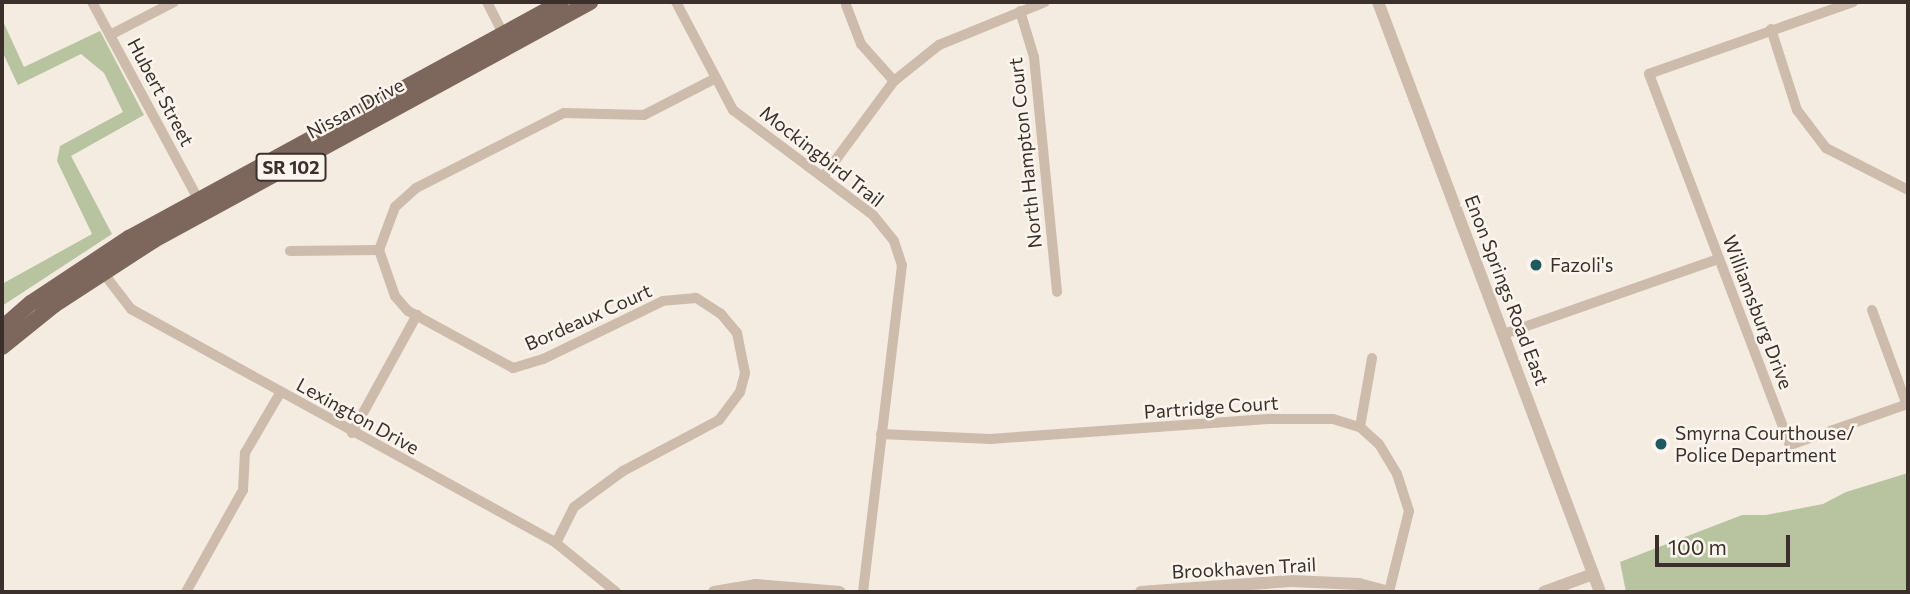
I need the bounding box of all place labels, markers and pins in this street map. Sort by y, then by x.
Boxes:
place label: Fazoli's [1550,254,1613,276]
marker: Fazoli's [1528,257,1544,273]
place label: Smyrna Courthouse/ Police Department [1675,422,1855,466]
marker: Smyrna Courthouse/ Police Department [1653,436,1669,452]

